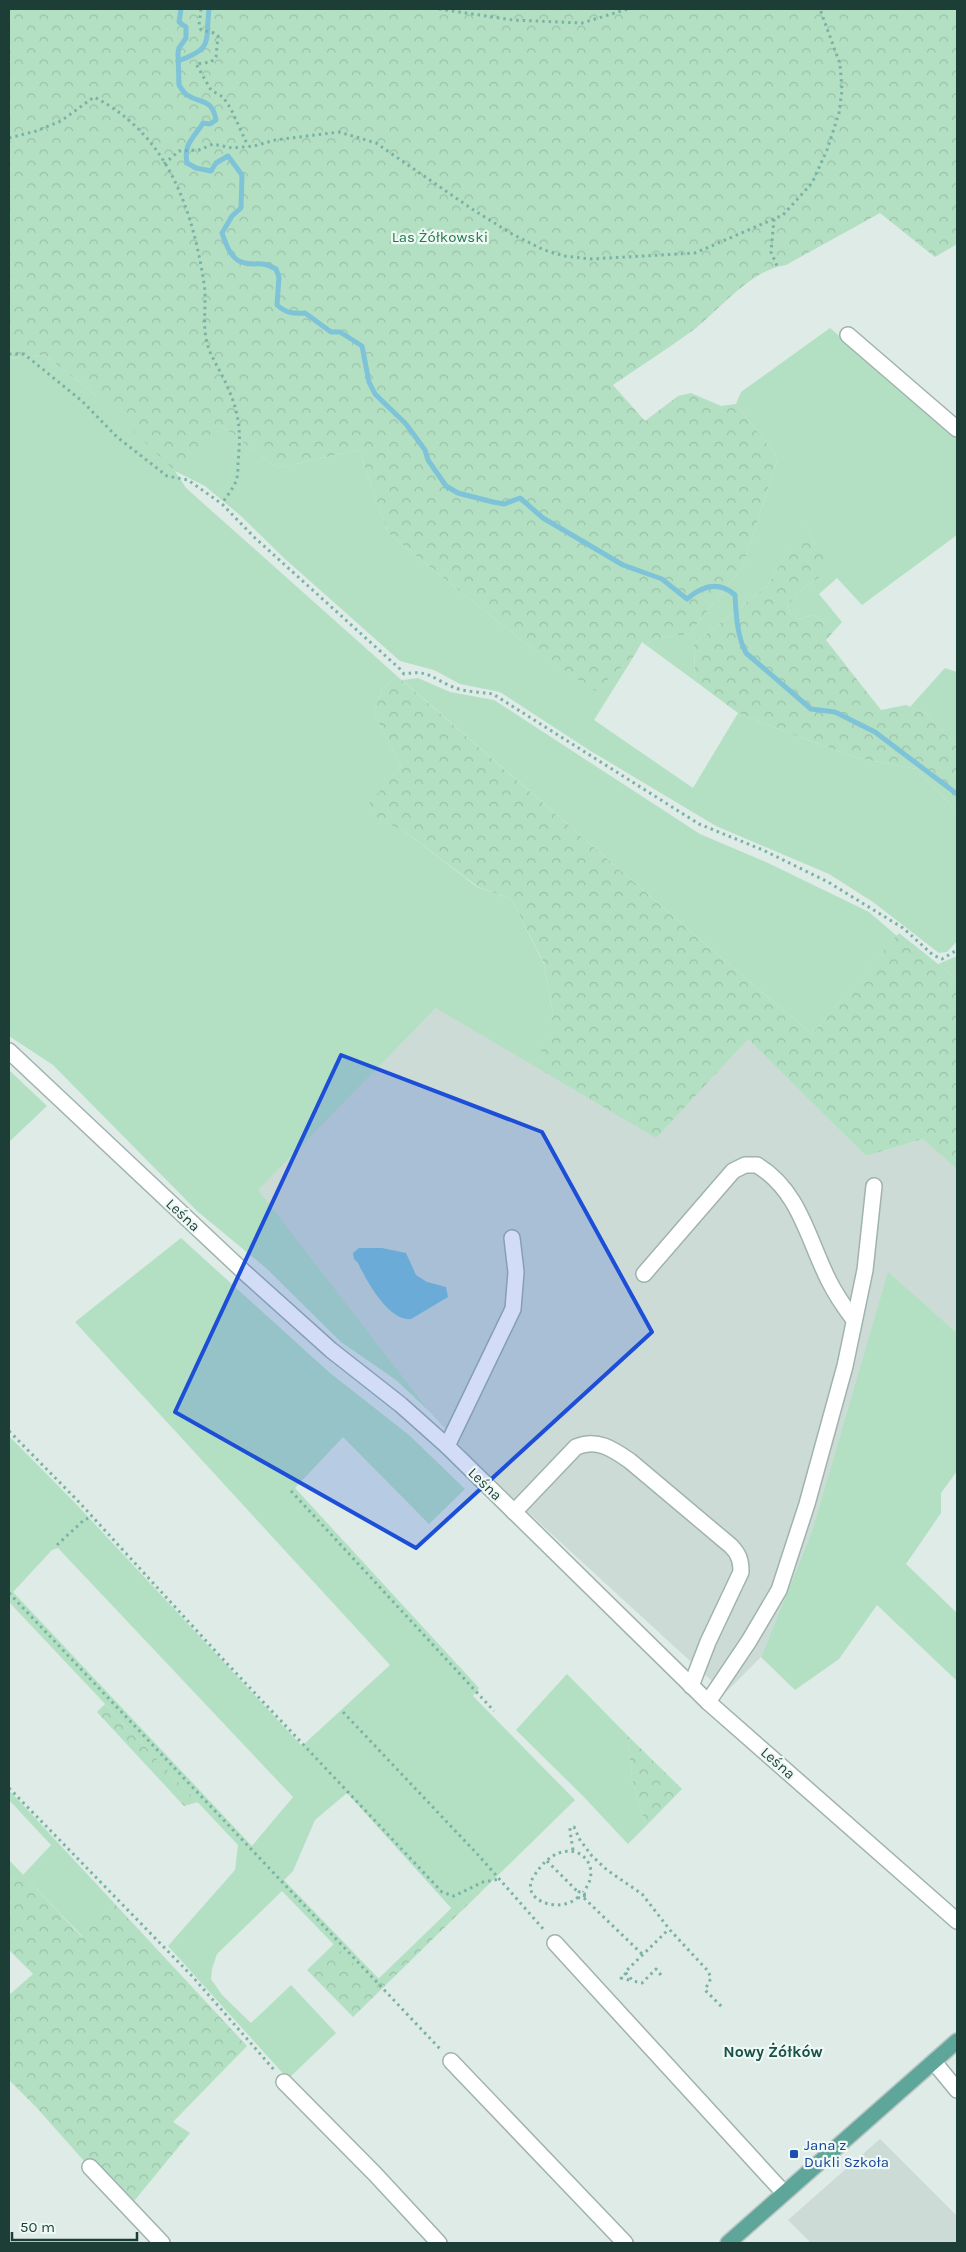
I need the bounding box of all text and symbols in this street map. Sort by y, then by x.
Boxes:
park label: Las Żółkowski [392,228,488,246]
street label: Leśna [162,1195,204,1235]
street label: Leśna [464,1464,506,1504]
street label: Leśna [757,1743,799,1783]
district label: Nowy Żółków [723,2042,823,2061]
place label: Jana z Dukli Szkoła [804,2136,889,2171]
marker: Jana z Dukli Szkoła [788,2148,800,2160]
scale bar [12,2210,138,2242]
text: 50 m [20,2218,55,2236]

